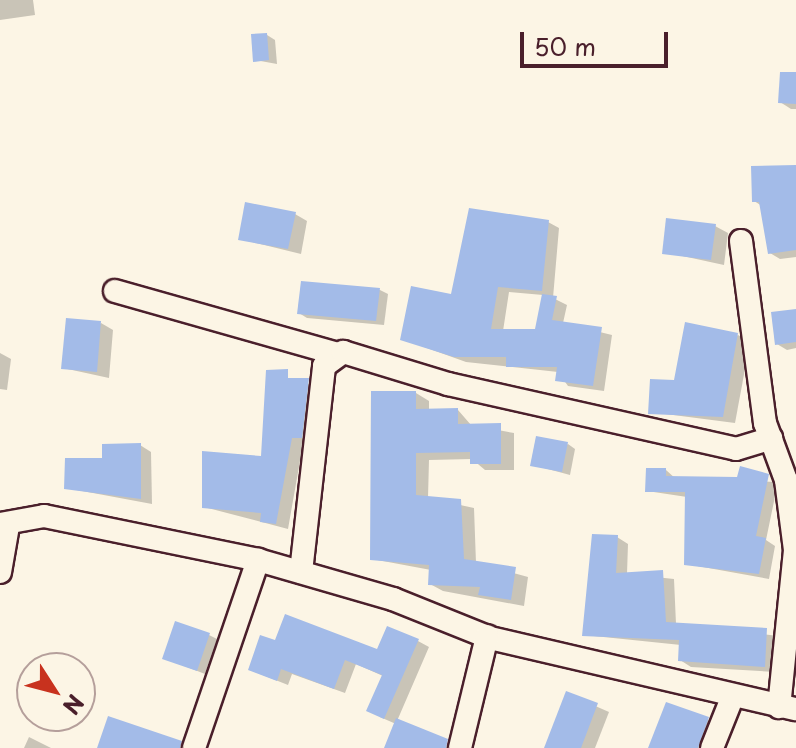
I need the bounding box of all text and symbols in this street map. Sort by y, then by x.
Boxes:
scale bar [524,16,672,66]
text: 50 m [534,28,596,64]
north arrow [16,652,96,732]
text: N [56,688,93,722]

